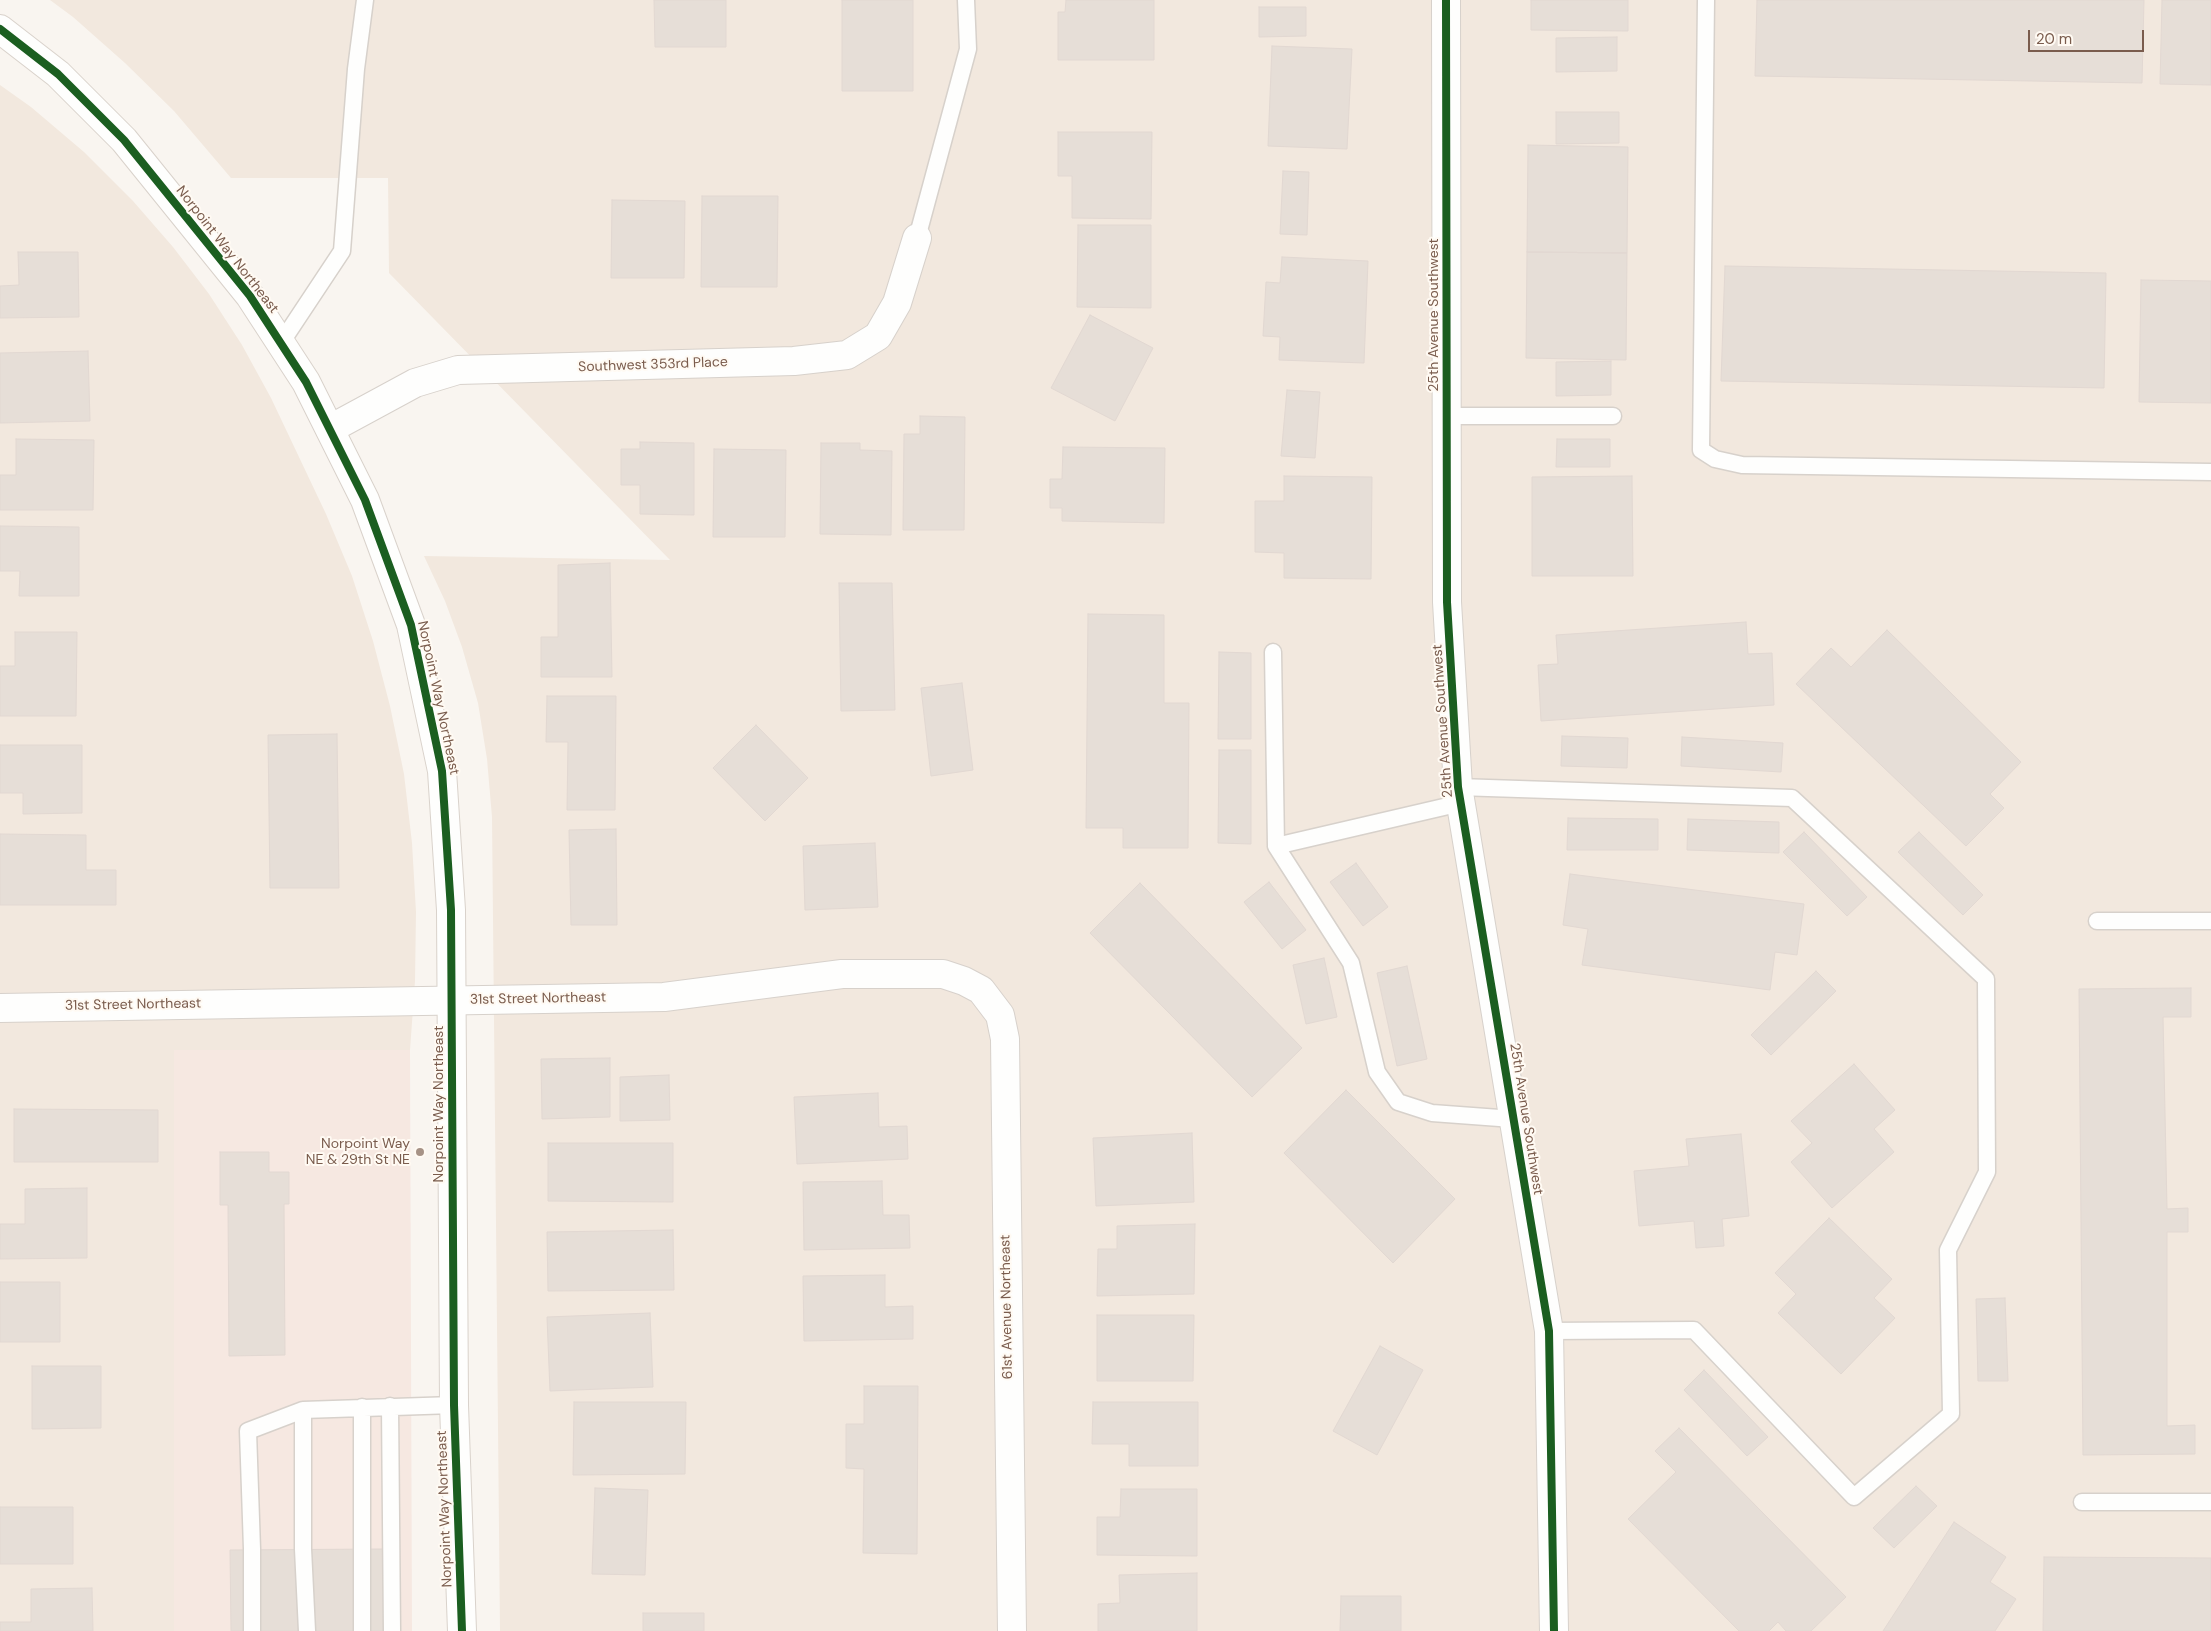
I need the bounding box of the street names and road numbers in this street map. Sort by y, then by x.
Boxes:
street label: Norpoint Way Northeast [172,183,282,317]
street label: 25th Avenue Southwest [1426,238,1442,392]
street label: Southwest 353rd Place [578,354,728,376]
street label: Norpoint Way Northeast [413,619,463,777]
street label: 25th Avenue Southwest [1429,644,1457,798]
street label: 31st Street Northeast [470,989,606,1009]
street label: 31st Street Northeast [65,995,201,1015]
street label: Norpoint Way Northeast [431,1025,447,1183]
street label: 25th Avenue Southwest [1506,1042,1546,1196]
street label: 61st Avenue Northeast [997,1234,1017,1380]
street label: Norpoint Way Northeast [434,1430,456,1588]

